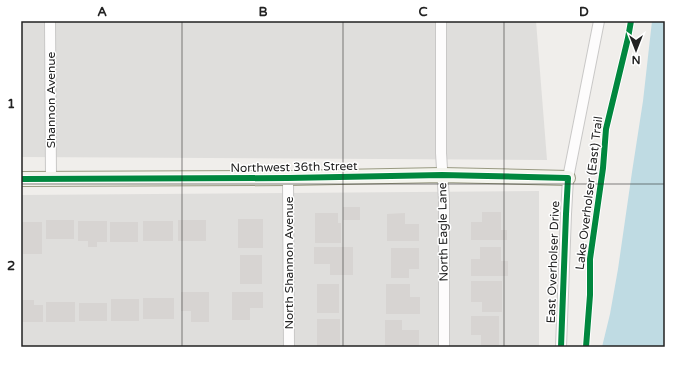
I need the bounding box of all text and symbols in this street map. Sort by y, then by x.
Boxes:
text: A [97,4,107,20]
text: B [258,4,268,20]
text: C [418,4,428,20]
text: D [579,4,589,20]
north arrow [616,30,656,70]
street label: Shannon Avenue [44,51,58,148]
text: N [632,53,640,66]
text: 1 [7,96,15,112]
street label: Lake Overholser (East) Trail [573,115,605,271]
street label: Northwest 36th Street [230,159,358,175]
street label: North Eagle Lane [435,182,451,282]
street label: North Shannon Avenue [282,196,296,330]
street label: East Overholser Drive [544,200,562,323]
text: 2 [7,258,15,274]

